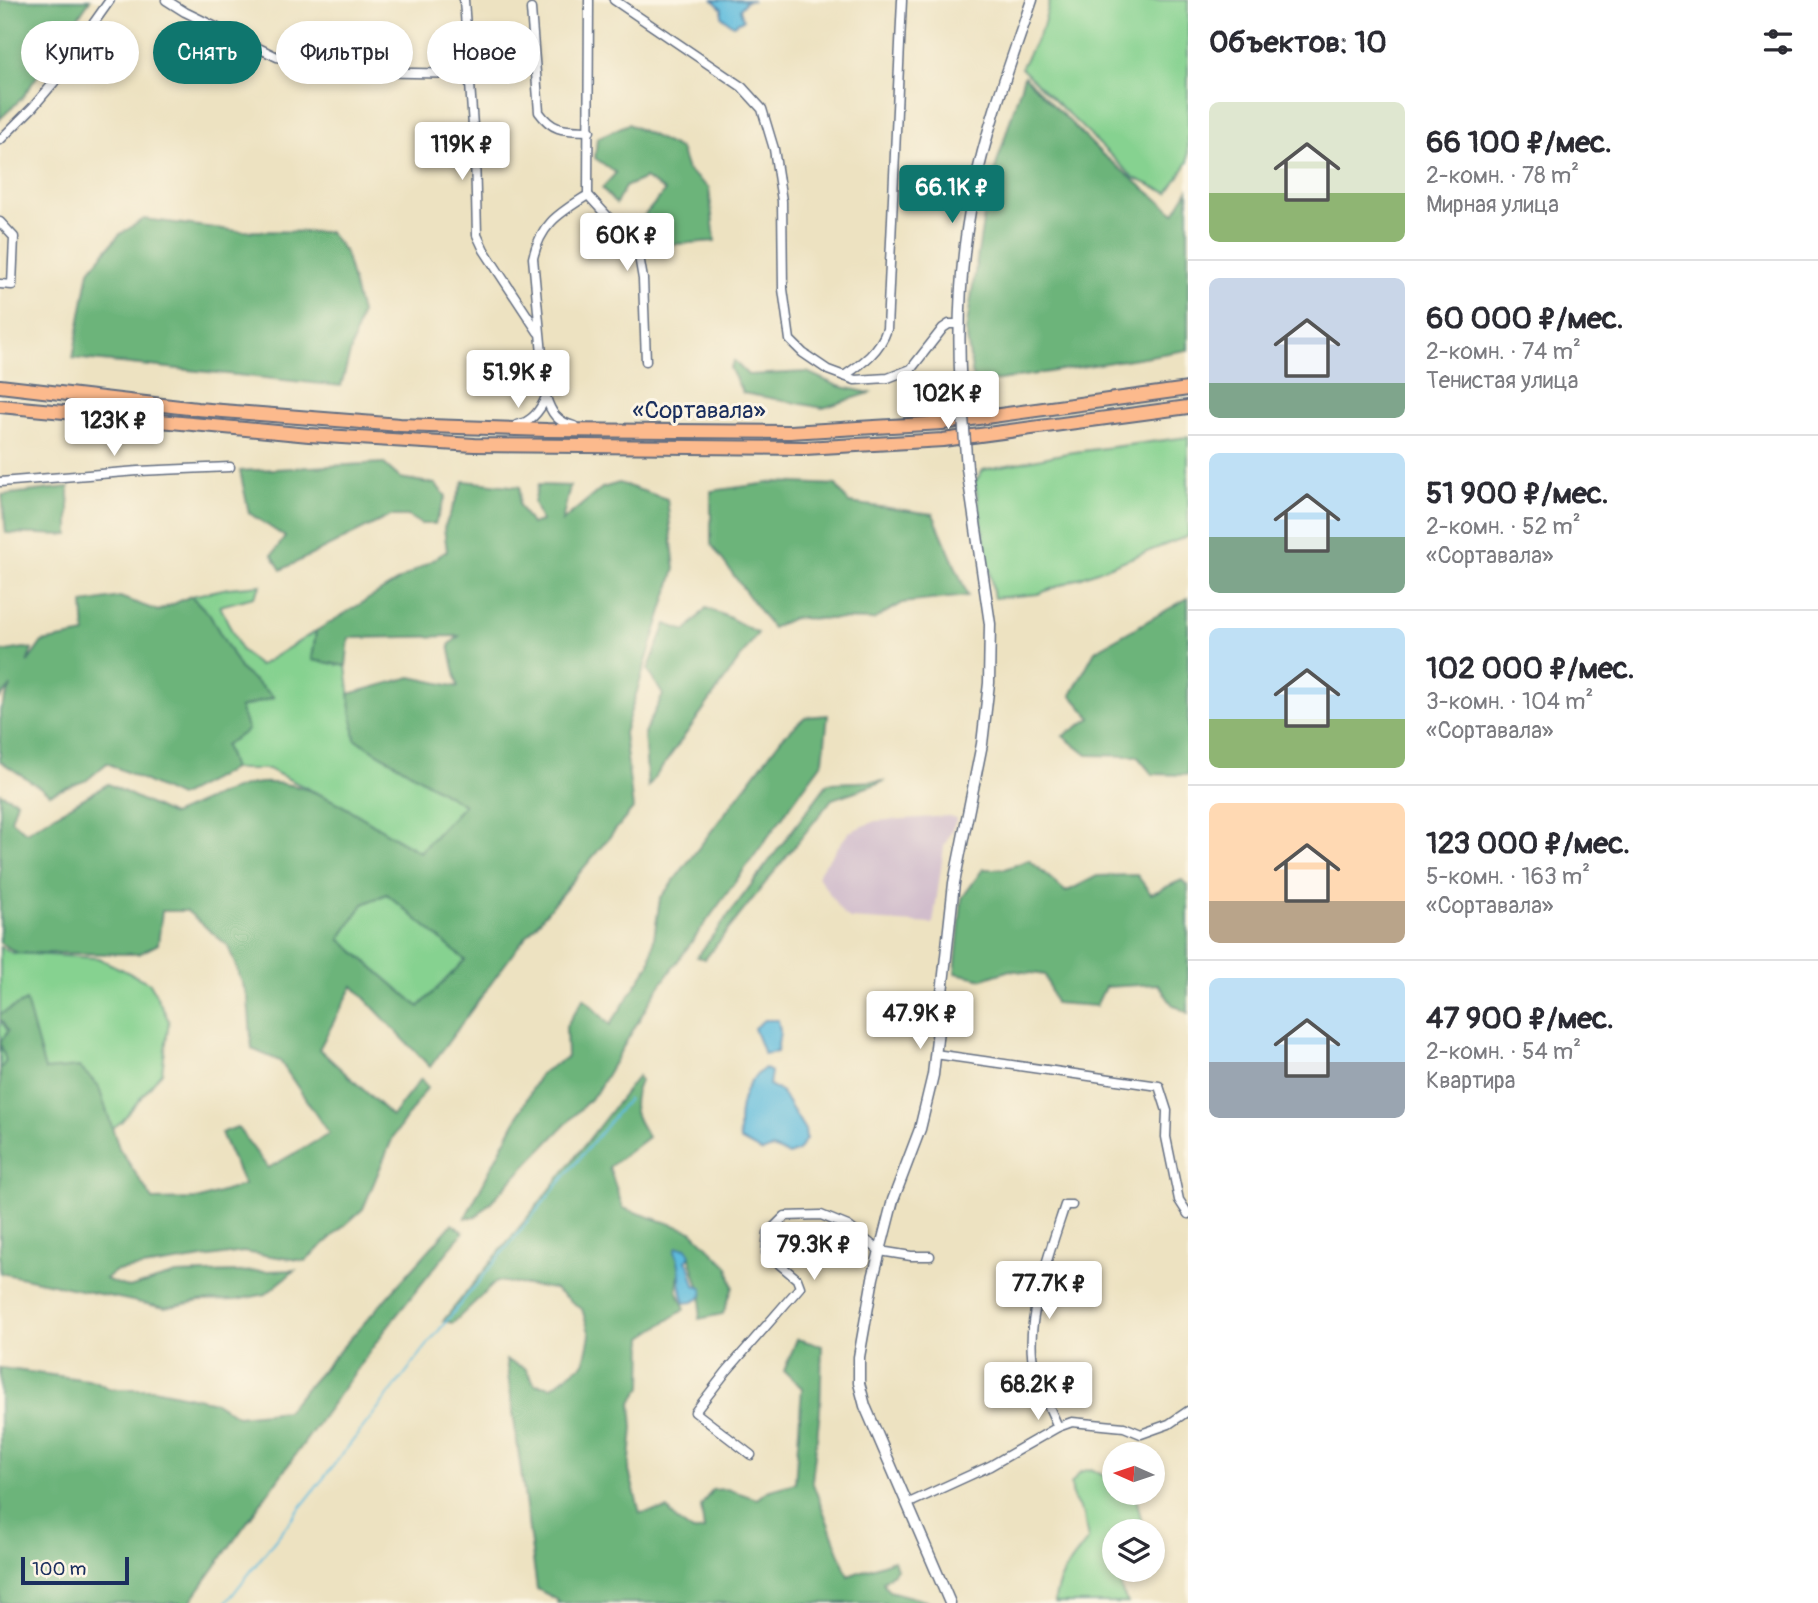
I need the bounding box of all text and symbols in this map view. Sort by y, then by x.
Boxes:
chip: Купить [21,21,139,84]
chip: Снять [153,21,262,84]
chip: Фильтры [276,21,413,84]
chip: Новое [427,21,540,84]
icon: filters [1759,23,1797,61]
text: Объектов: 10 [1209,24,1387,61]
pin: 119K ₽ [405,122,519,182]
text: 66 100 ₽/мес. [1426,124,1612,161]
text: 119K ₽ [431,130,493,159]
icon: home [1265,130,1349,214]
text: 2-комн. · 78 m² [1426,161,1579,190]
pin: 66.1K ₽ [887,166,1017,225]
text: 66.1K ₽ [915,173,989,202]
text: Мирная улица [1426,190,1559,219]
pin: 60K ₽ [578,214,676,273]
text: 60K ₽ [596,221,658,250]
text: 60 000 ₽/мес. [1426,300,1624,337]
icon: home [1265,306,1349,390]
text: 2-комн. · 74 m² [1426,337,1581,366]
pin: 51.9K ₽ [453,350,583,410]
text: 51.9K ₽ [482,358,554,387]
text: Тенистая улица [1426,366,1578,395]
pin: 102K ₽ [891,372,1005,431]
text: 102K ₽ [913,379,983,408]
street label: «Сортавала» [632,396,766,425]
pin: 123K ₽ [57,398,171,458]
text: 123K ₽ [81,406,147,435]
text: 51 900 ₽/мес. [1426,475,1609,512]
icon: home [1265,481,1349,565]
text: 2-комн. · 52 m² [1426,512,1581,541]
text: «Сортавала» [1426,541,1554,570]
text: 102 000 ₽/мес. [1426,650,1635,687]
icon: home [1265,656,1349,740]
text: 3-комн. · 104 m² [1426,687,1593,716]
text: «Сортавала» [1426,716,1554,745]
text: 123 000 ₽/мес. [1426,825,1630,862]
icon: home [1265,831,1349,915]
text: 5-комн. · 163 m² [1426,862,1590,891]
text: «Сортавала» [1426,891,1554,920]
pin: 47.9K ₽ [855,992,985,1051]
text: 47.9K ₽ [882,999,958,1028]
text: 47 900 ₽/мес. [1426,1000,1614,1037]
icon: home [1265,1006,1349,1090]
text: 2-комн. · 54 m² [1426,1037,1581,1066]
text: Квартира [1426,1066,1515,1095]
pin: 79.3K ₽ [749,1222,879,1282]
text: 79.3K ₽ [777,1230,851,1259]
pin: 77.7K ₽ [984,1262,1114,1321]
text: 77.7K ₽ [1012,1269,1086,1298]
pin: 68.2K ₽ [973,1362,1103,1422]
text: 68.2K ₽ [1000,1370,1076,1399]
north arrow [1102,1442,1166,1505]
map controls [1102,1442,1165,1582]
button: layers [1102,1519,1165,1582]
scale bar [21,1554,130,1586]
text: 100 m [32,1557,86,1581]

